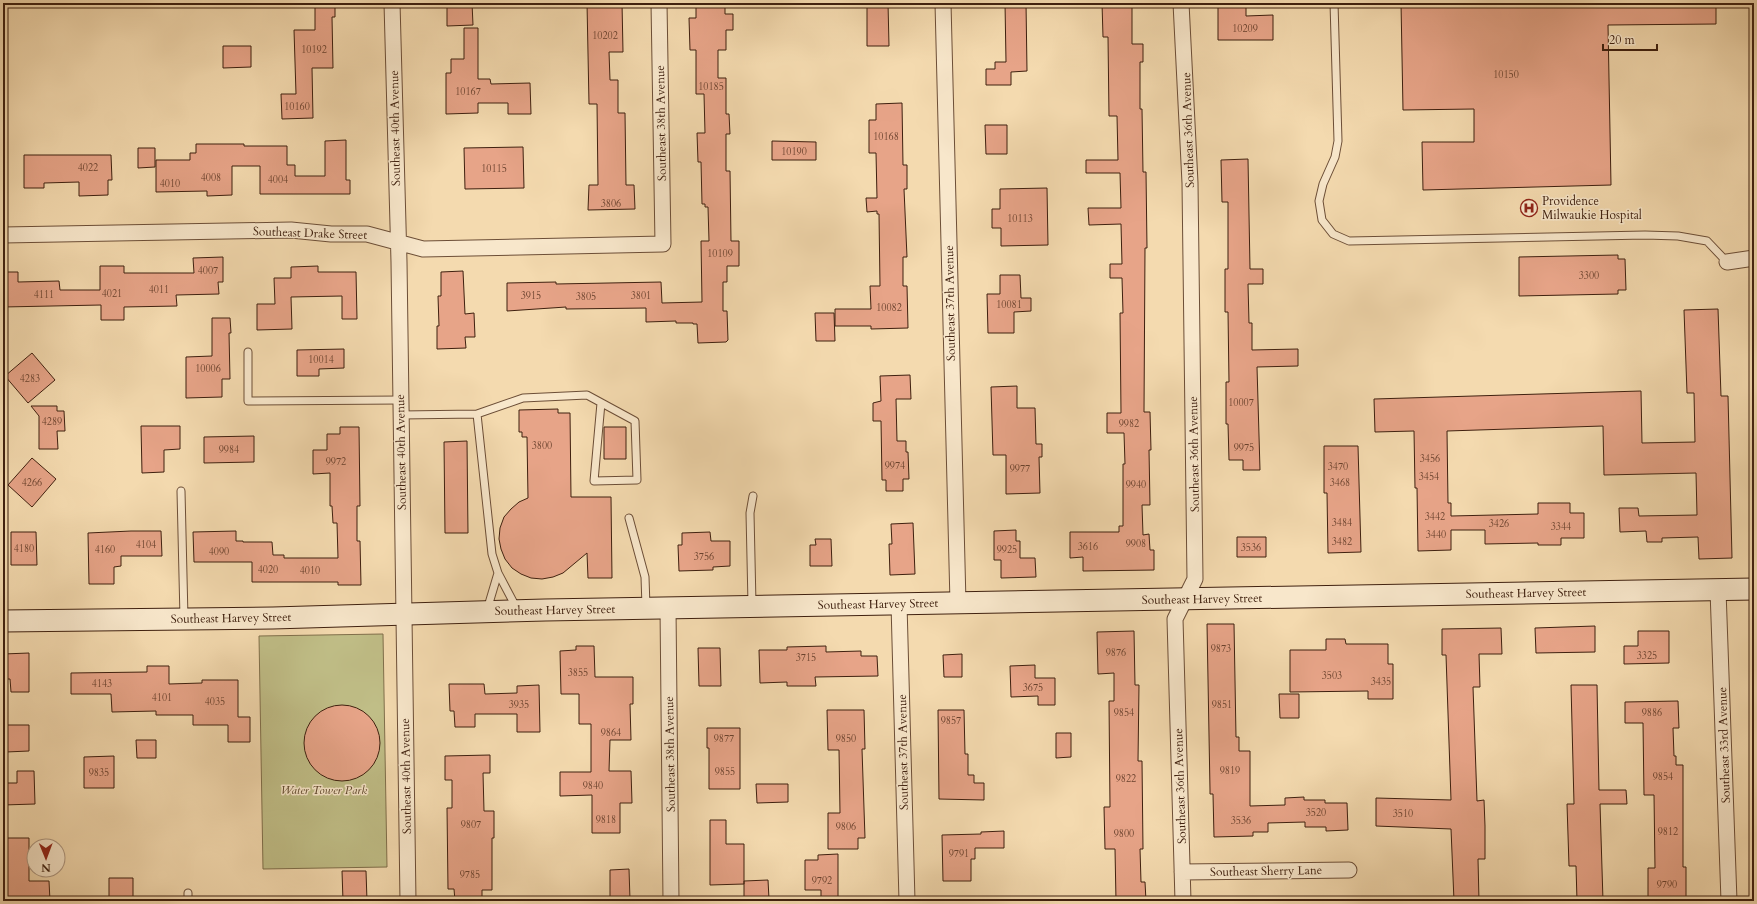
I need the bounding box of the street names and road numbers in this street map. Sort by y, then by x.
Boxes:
street label: Southeast 38th Avenue [652,65,670,181]
street label: Southeast 40th Avenue [386,70,404,186]
street label: Southeast 36th Avenue [1178,72,1198,188]
street label: Southeast Drake Street [253,223,368,243]
street label: Southeast 37th Avenue [941,245,959,361]
street label: Southeast 40th Avenue [392,394,410,510]
street label: Southeast 36th Avenue [1185,396,1203,512]
street label: Southeast Harvey Street [1466,584,1587,602]
street label: Southeast Harvey Street [1142,590,1263,608]
street label: Southeast Harvey Street [818,595,939,613]
street label: Southeast Harvey Street [495,601,616,619]
street label: Southeast Harvey Street [171,609,292,627]
street label: Southeast 33rd Avenue [1714,687,1734,803]
street label: Southeast 37th Avenue [894,694,912,810]
street label: Southeast 38th Avenue [661,696,679,812]
street label: Southeast 40th Avenue [397,718,415,834]
street label: Southeast 36th Avenue [1170,728,1190,844]
street label: Southeast Sherry Lane [1210,862,1322,880]

